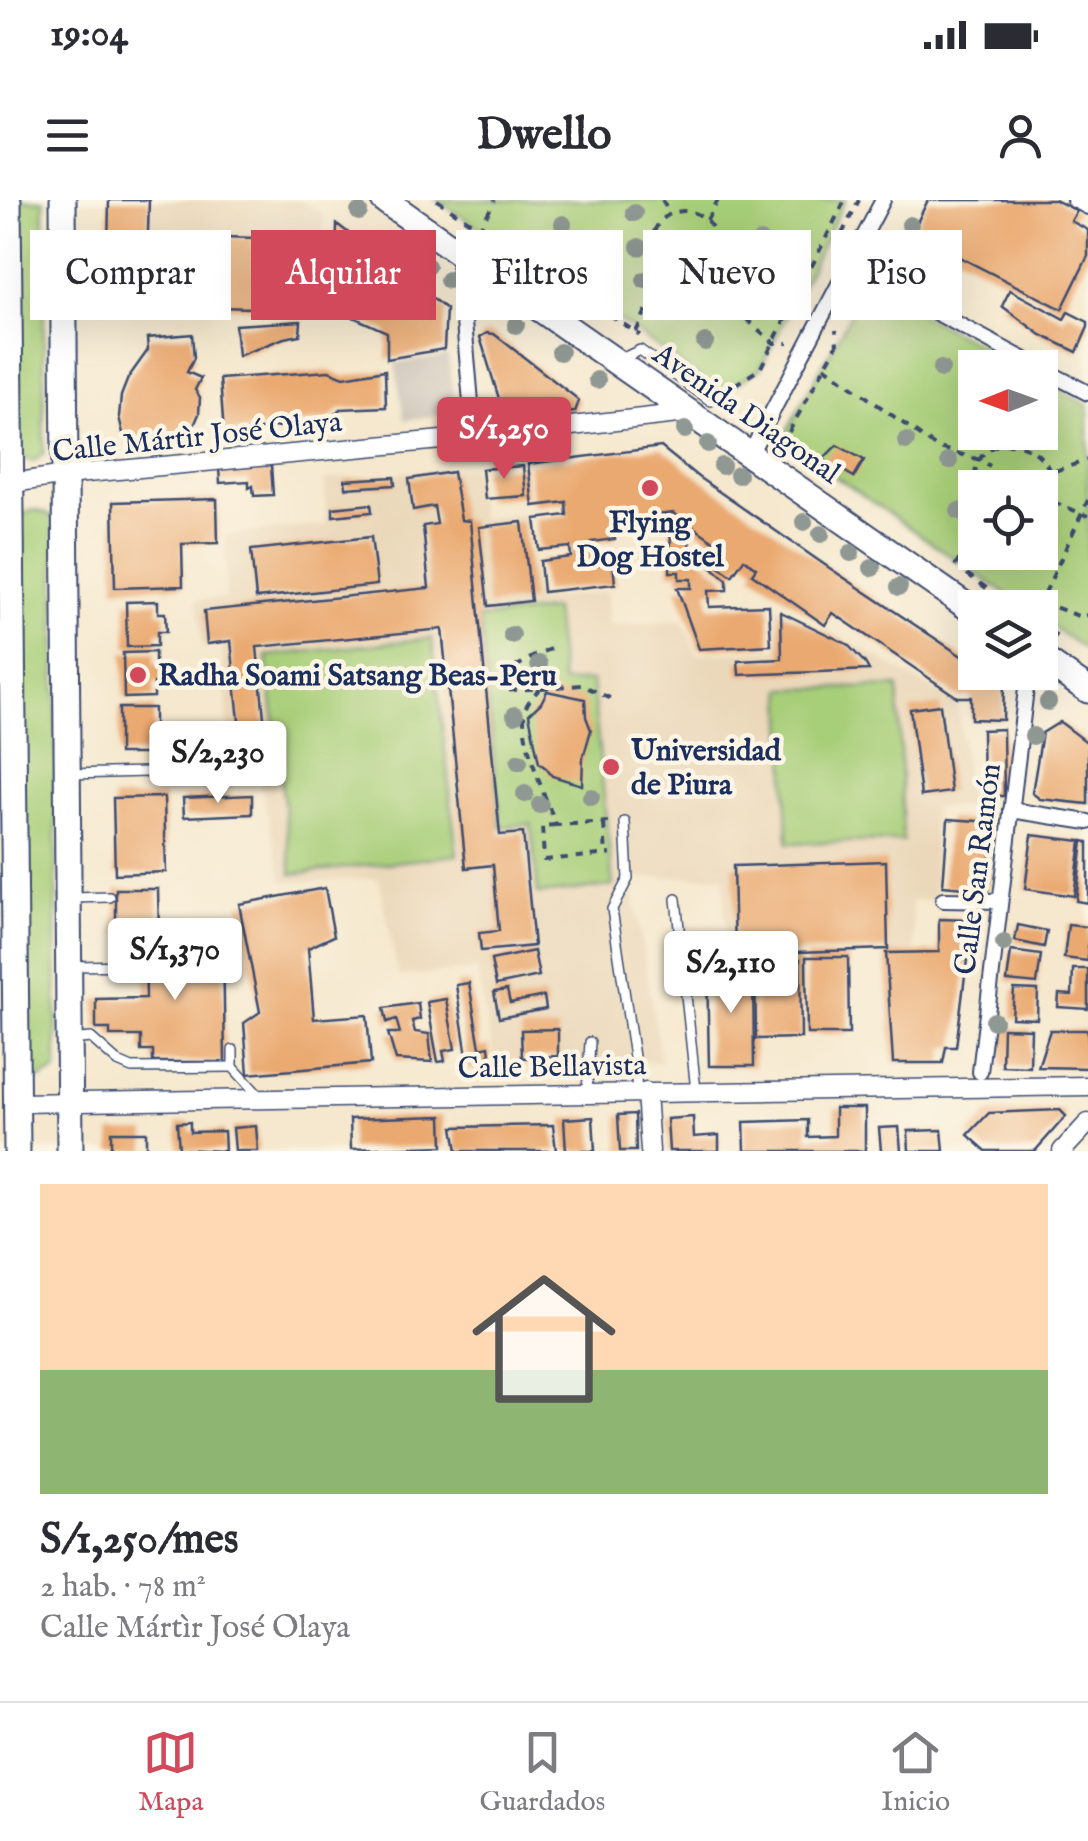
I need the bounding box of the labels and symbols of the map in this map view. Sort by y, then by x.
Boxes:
street label: Avenida Diagonal [644,335,848,494]
north arrow [958,350,1058,450]
pin: S/1,250 [412,397,596,482]
street label: Calle Mártìr José Olaya [51,404,344,472]
marker: Flying Dog Hostel [639,477,661,499]
place label: Flying Dog Hostel [576,505,724,577]
place label: Radha Soami Satsang Beas-Peru [158,658,557,696]
marker: Radha Soami Satsang Beas-Peru [127,664,149,686]
pin: S/2,230 [126,721,310,806]
place label: Universidad de Piura [631,733,782,805]
marker: Universidad de Piura [600,756,622,778]
street label: Calle San Ramón [947,761,1011,977]
pin: S/1,370 [83,918,267,1003]
pin: S/2,110 [639,931,823,1016]
street label: Calle Bellavista [457,1047,647,1089]

